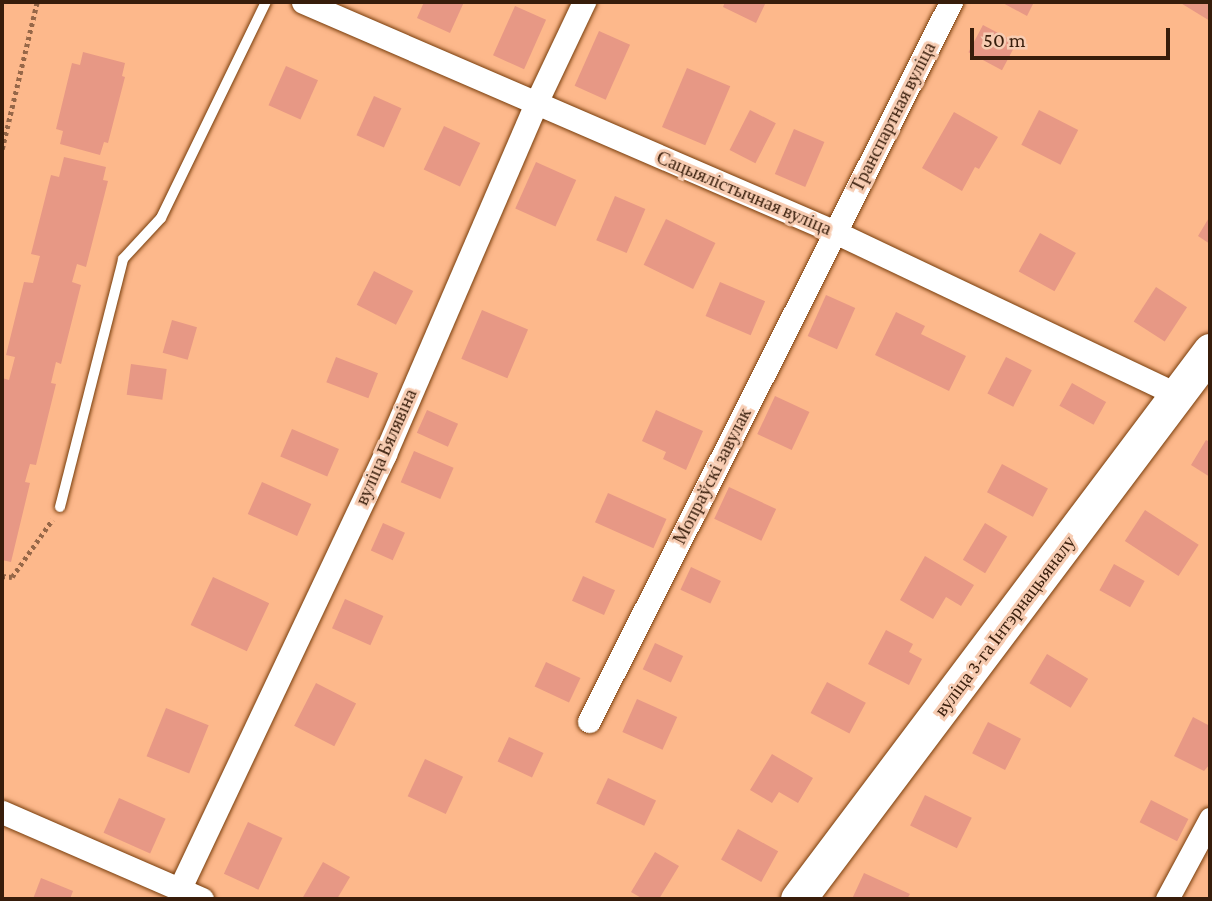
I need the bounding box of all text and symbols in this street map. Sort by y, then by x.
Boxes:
scale bar [974,14,1174,58]
text: 50 m [983,28,1026,52]
street label: Транспартная вуліца [845,38,941,196]
street label: Сацыялістычная вуліца [653,146,835,240]
street label: вуліца Бялявіна [350,385,422,509]
street label: Мопраўскі завулак [668,404,756,548]
street label: вуліца 3-га Інтэрнацыяналу [930,531,1080,721]

